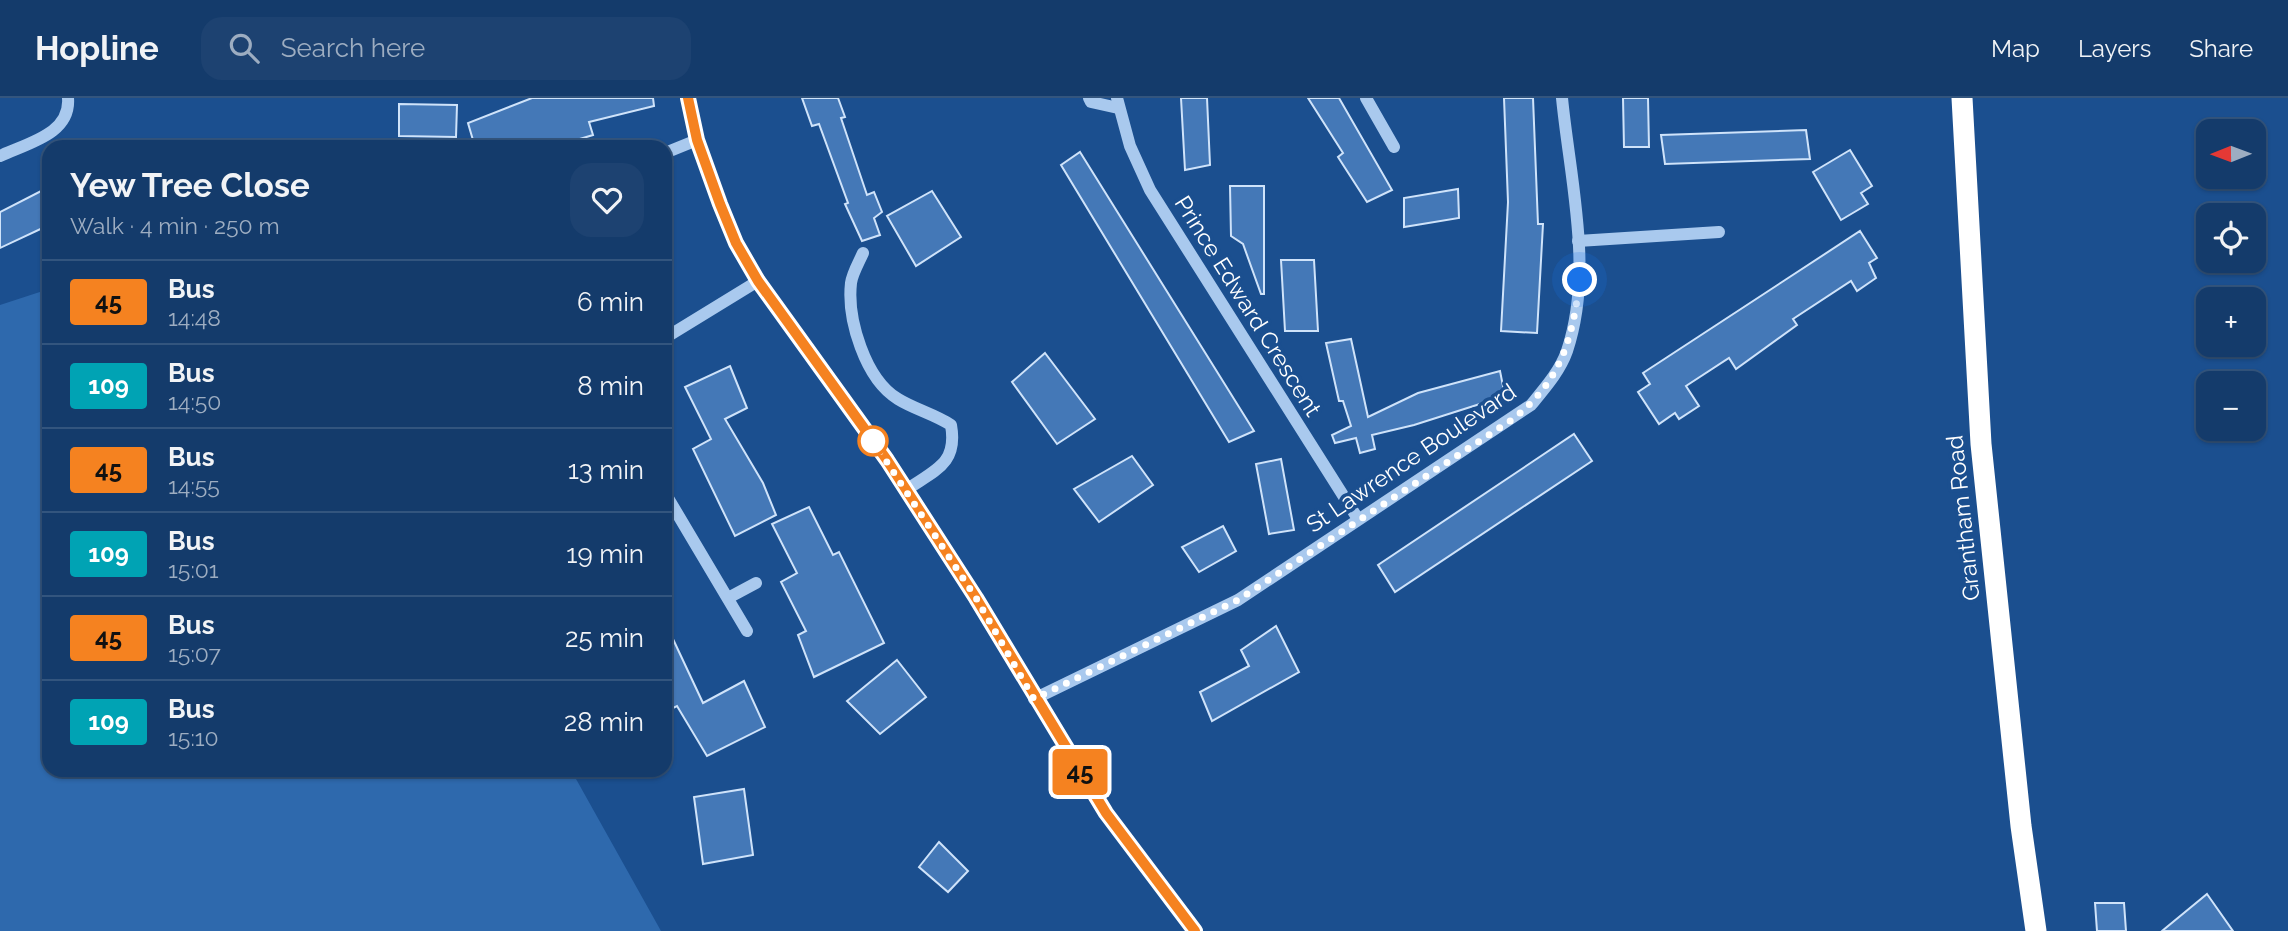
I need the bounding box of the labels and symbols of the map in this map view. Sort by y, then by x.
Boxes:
north arrow [2196,119,2266,189]
street label: Prince Edward Crescent [1170,191,1327,421]
your location [1562,262,1597,297]
street label: St Lawrence Boulevard [1301,377,1521,538]
unlabelled marker [858,426,888,456]
street label: Grantham Road [1940,434,1985,602]
line badge: 45 [1048,749,1112,795]

